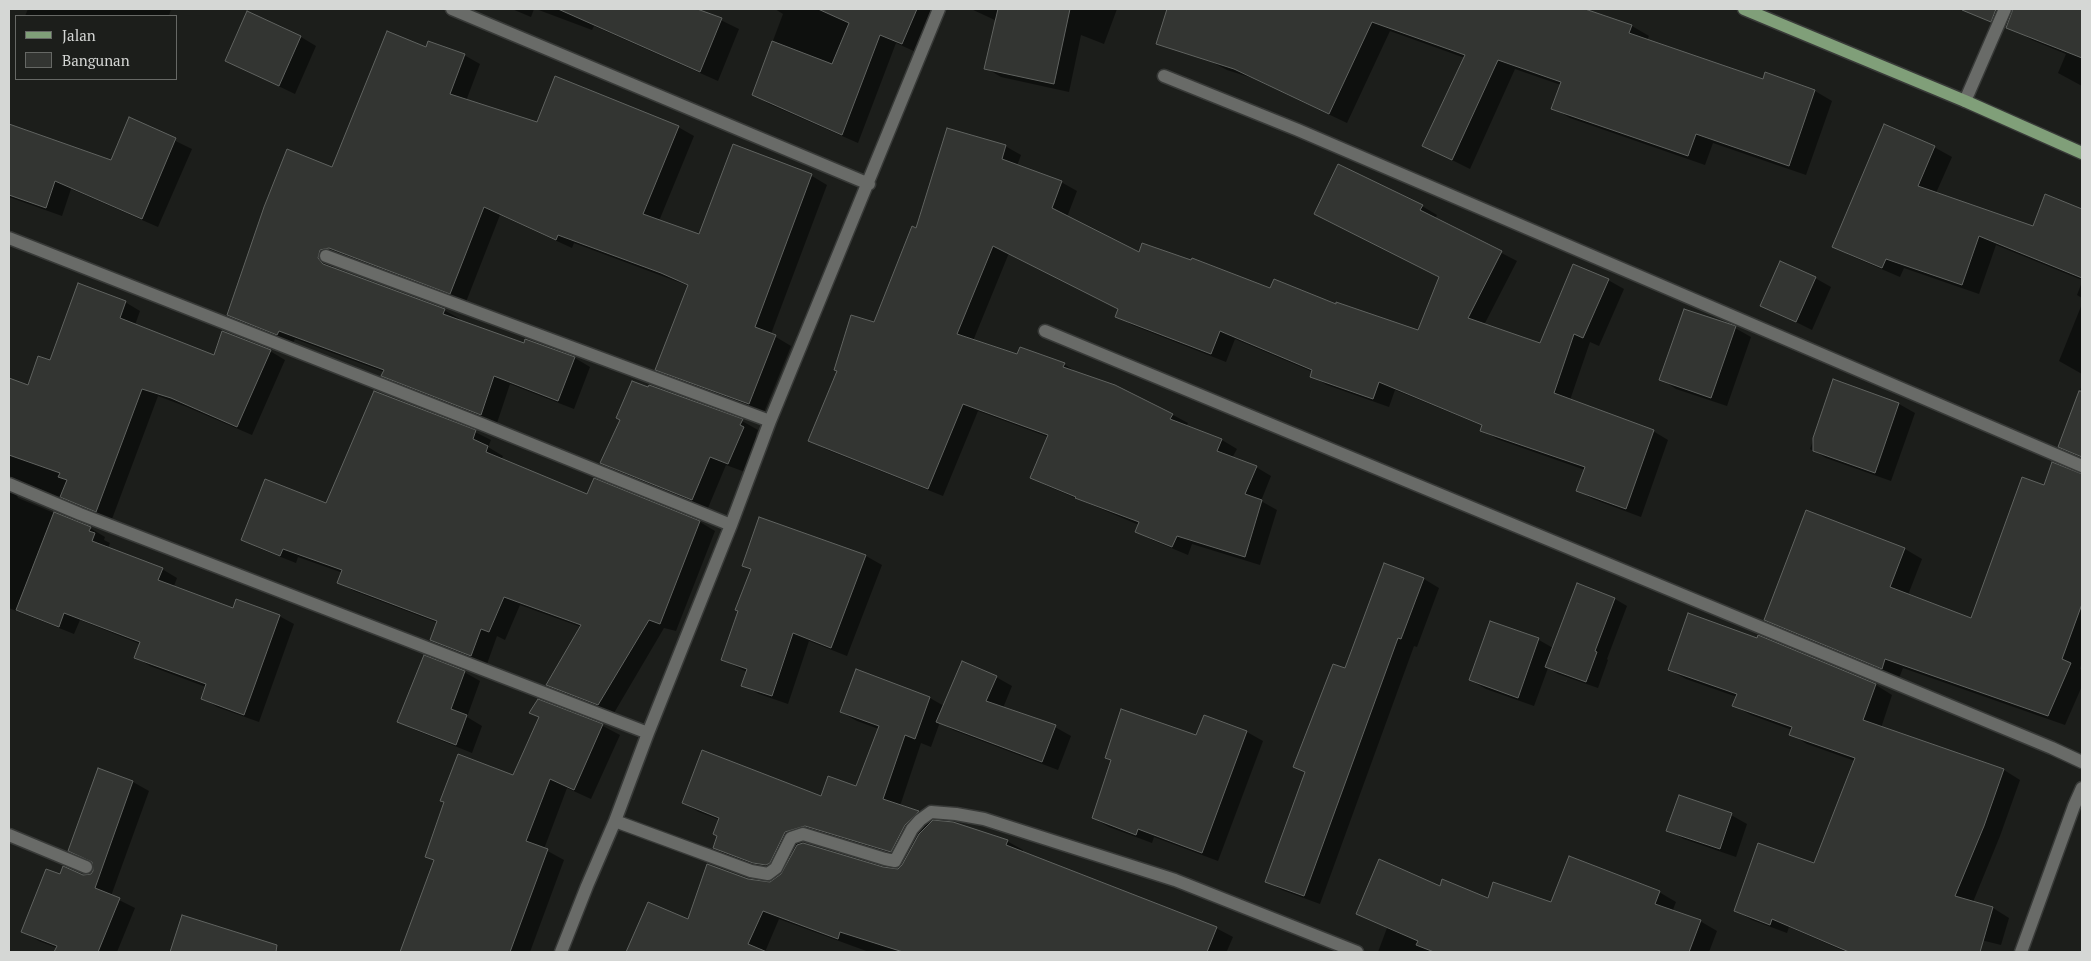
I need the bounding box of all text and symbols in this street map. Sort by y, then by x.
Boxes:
legend [15,15,178,80]
text: Jalan [62,25,96,45]
text: Bangunan [62,50,130,70]

